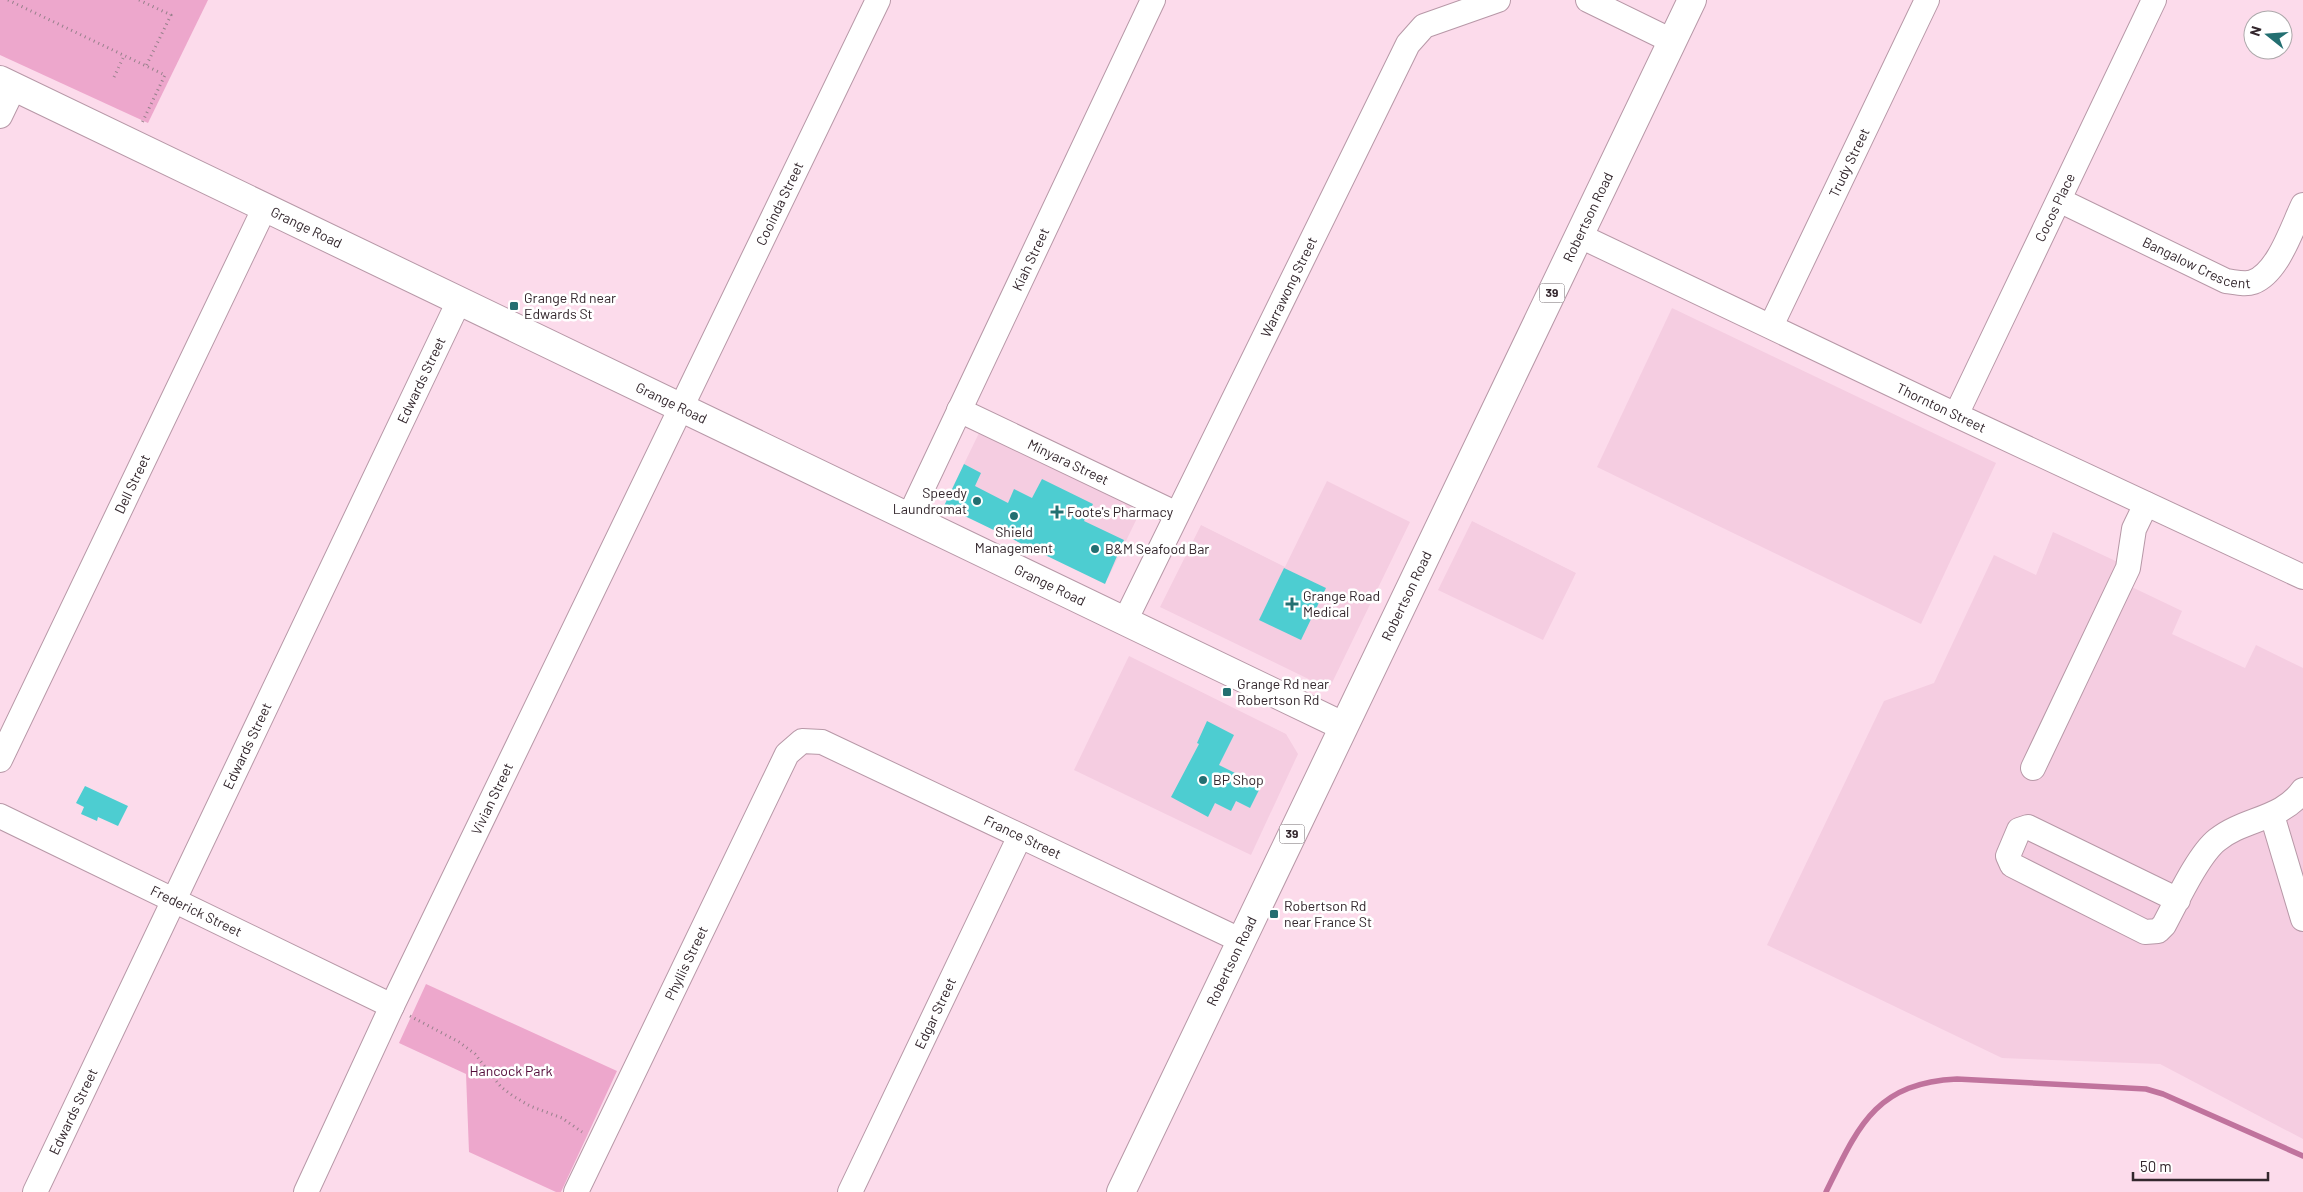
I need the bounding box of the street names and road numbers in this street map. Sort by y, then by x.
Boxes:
street label: Trudy Street [1825,125,1873,200]
street label: Cooinda Street [752,159,807,248]
street label: Robertson Road [1559,169,1616,264]
street label: Cocos Place [2031,170,2078,244]
street label: Grange Road [268,203,345,251]
street label: Kiah Street [1008,225,1052,293]
street label: Bangalow Crescent [2140,233,2251,291]
street label: Warrawong Street [1257,234,1320,340]
road number: 39 [1540,284,1564,302]
street label: Edwards Street [393,334,449,426]
street label: Grange Road [633,378,710,427]
street label: Thornton Street [1894,379,1989,436]
street label: Minyara Street [1025,435,1112,488]
street label: Dell Street [110,451,153,516]
street label: Robertson Road [1377,548,1435,643]
street label: Grange Road [1012,560,1089,609]
street label: Edwards Street [219,700,275,792]
street label: Vivian Street [467,760,516,837]
street label: France Street [982,811,1064,862]
road number: 39 [1280,824,1304,844]
street label: Frederick Street [148,881,245,940]
street label: Robertson Road [1202,913,1260,1008]
street label: Phyllis Street [661,923,711,1003]
street label: Edgar Street [911,975,959,1052]
street label: Edwards Street [45,1065,101,1157]

